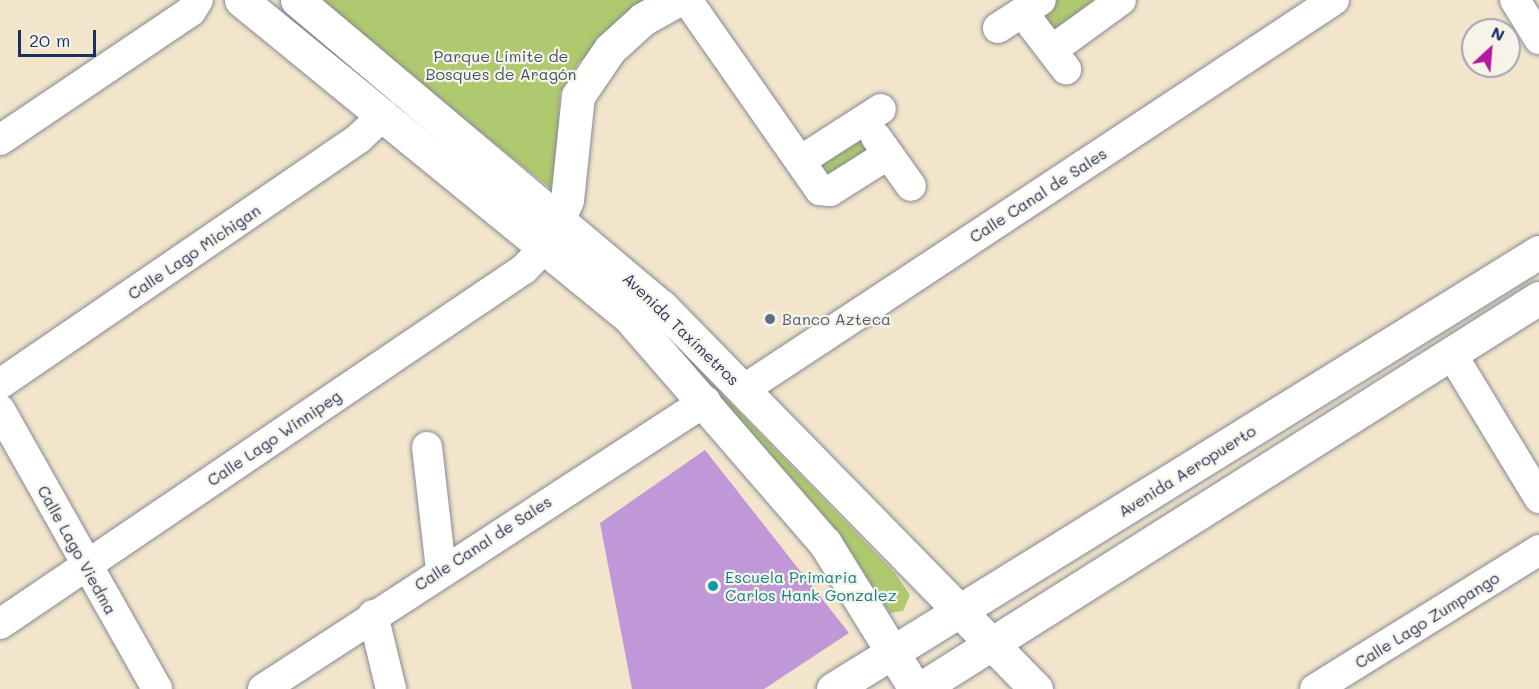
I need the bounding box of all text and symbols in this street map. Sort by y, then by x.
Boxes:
scale bar [21,18,99,56]
north arrow [1461,18,1521,78]
text: N [1488,21,1508,45]
text: 20 m [29,28,70,52]
park label: Parque Límite de Bosques de Aragón [426,46,576,84]
street label: Calle Canal de Sales [966,143,1110,247]
street label: Calle Lago Michigan [124,200,264,304]
street label: Avenida Taxímetros [619,269,743,389]
place label: Banco Azteca [782,309,891,329]
marker: Banco Azteca [763,312,777,326]
street label: Calle Lago Winnipeg [203,386,345,490]
street label: Avenida Aeropuerto [1115,421,1259,521]
street label: Calle Lago Viedma [34,482,120,618]
street label: Calle Canal de Sales [411,491,555,595]
place label: Escuela Primaria Carlos Hank Gonzalez [725,567,897,605]
street label: Calle Lago Zumpango [1351,568,1503,672]
marker: Escuela Primaria Carlos Hank Gonzalez [706,579,720,593]

